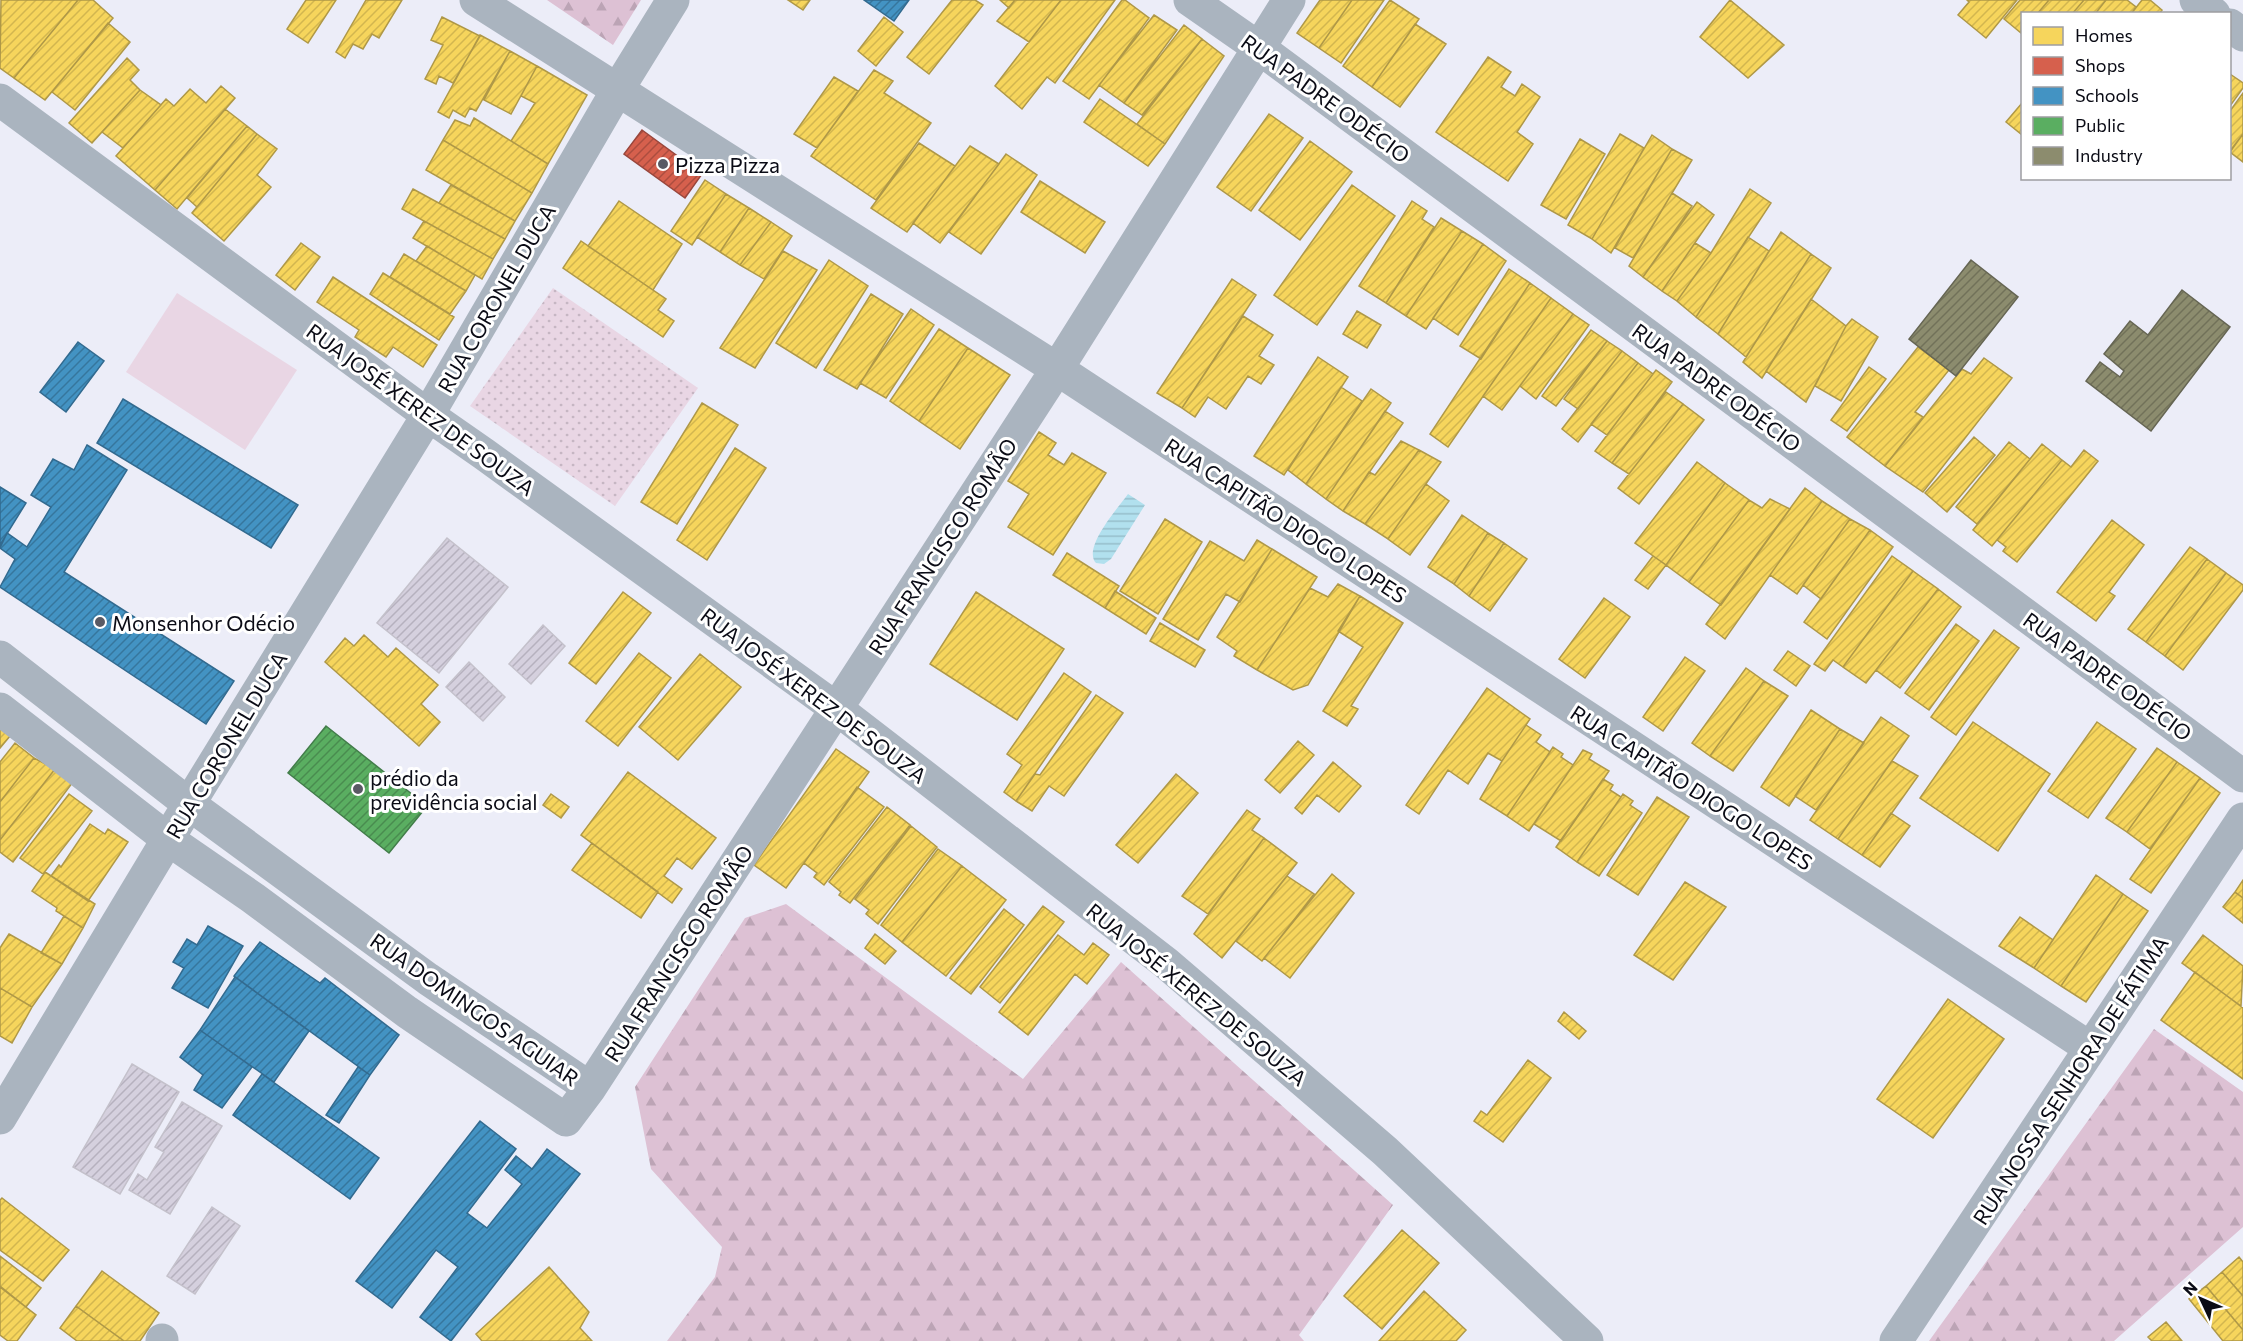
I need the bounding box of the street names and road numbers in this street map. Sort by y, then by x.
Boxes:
street label: RUA PADRE ODÉCIO [1237,29,1415,167]
street label: RUA CORONEL DUCA [432,199,560,397]
street label: RUA JOSÉ XEREZ DE SOUZA [302,318,540,500]
street label: RUA PADRE ODÉCIO [1628,318,1806,456]
street label: RUA CAPITÃO DIOGO LOPES [1160,432,1412,608]
street label: RUA FRANCISCO ROMÃO [863,433,1021,659]
street label: RUA JOSÉ XEREZ DE SOUZA [696,602,932,788]
street label: RUA PADRE ODÉCIO [2019,607,2197,745]
street label: RUA CORONEL DUCA [160,647,292,843]
street label: RUA CAPITÃO DIOGO LOPES [1566,699,1818,875]
street label: RUA FRANCISCO ROMÃO [599,840,757,1066]
street label: RUA JOSÉ XEREZ DE SOUZA [1082,898,1312,1090]
street label: RUA DOMINGOS AGUIAR [366,927,584,1091]
street label: RUA NOSSA SENHORA DE FÁTIMA [1967,931,2173,1229]

